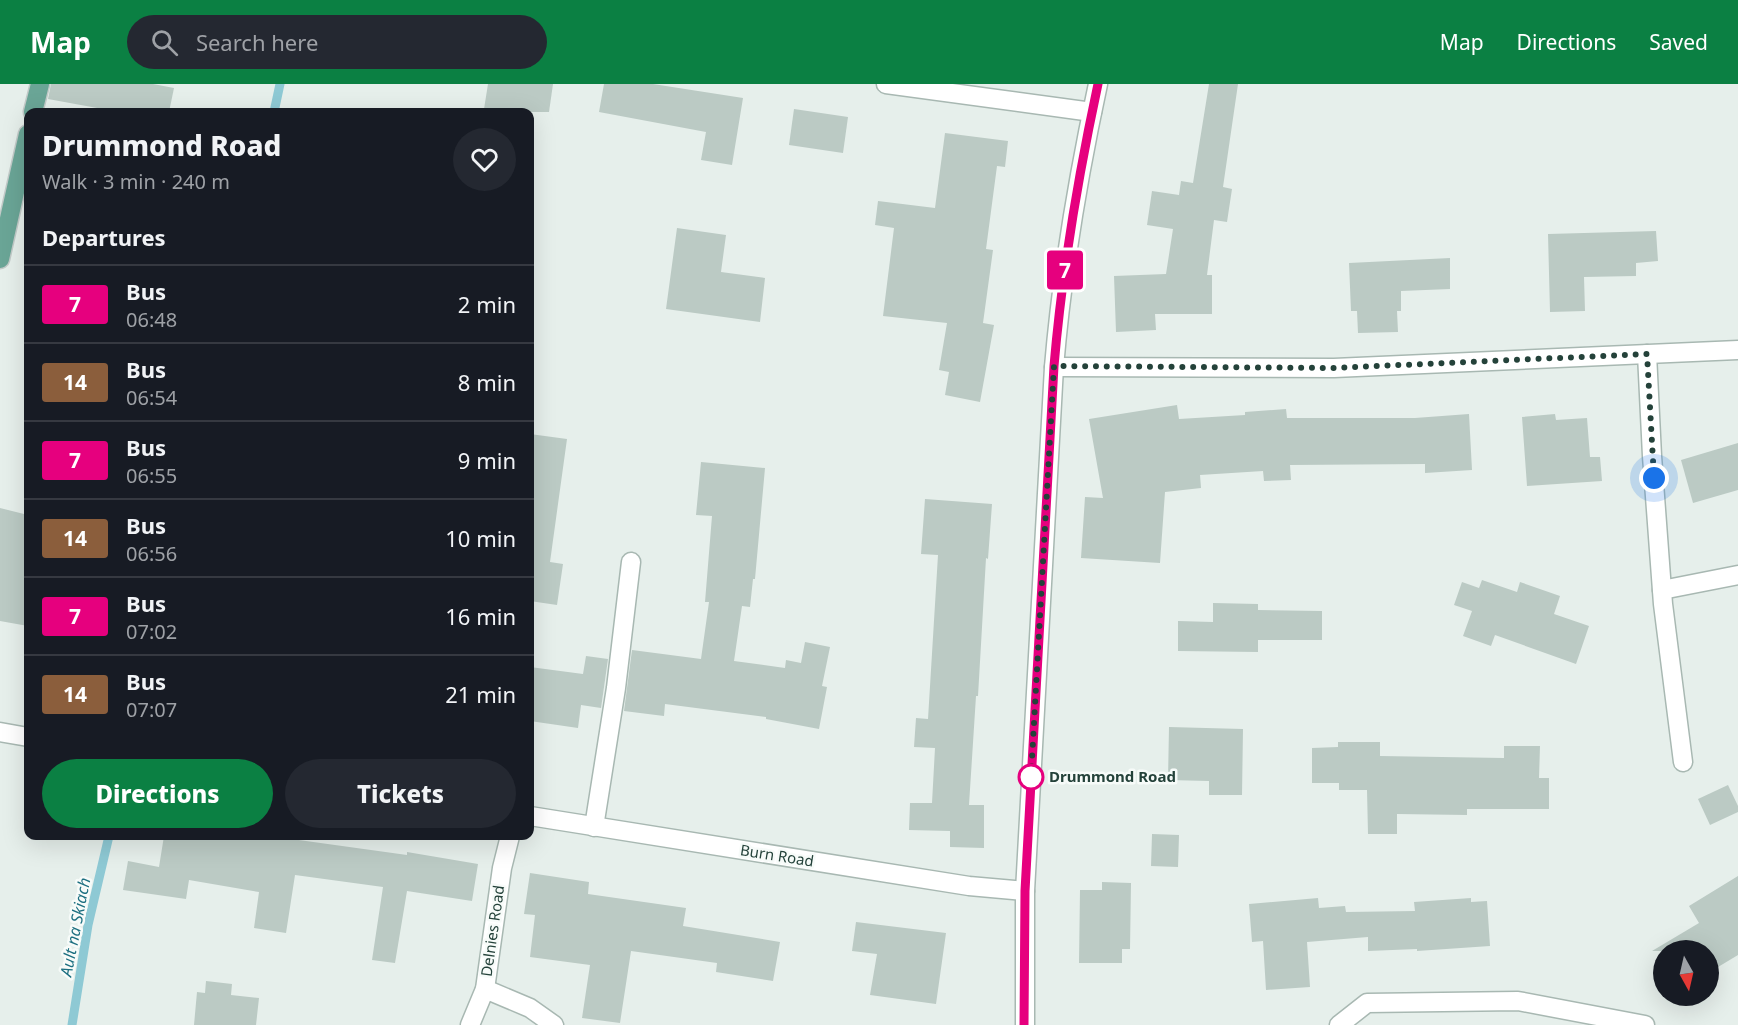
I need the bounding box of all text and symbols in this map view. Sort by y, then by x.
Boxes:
search box [127,15,547,69]
text: Map [30,23,91,61]
icon: search [148,26,181,59]
text: Search here [196,27,318,57]
text: Map [1440,28,1484,56]
text: Directions [1517,28,1616,56]
text: Saved [1649,28,1708,56]
text: Drummond Road [42,126,281,164]
button: heart [453,128,516,191]
text: Walk · 3 min · 240 m [42,168,230,195]
text: Departures [42,222,166,252]
line badge: 7 [1046,250,1084,290]
text: 7 [1059,256,1071,284]
text: Bus [126,276,166,306]
text: 2 min [458,289,516,319]
text: 7 [69,290,81,318]
text: 06:48 [126,306,177,333]
text: Bus [126,354,166,384]
text: 8 min [458,367,516,397]
text: 14 [63,368,87,396]
text: 06:54 [126,384,177,411]
text: Bus [126,432,166,462]
text: 9 min [458,445,516,475]
text: 7 [69,446,81,474]
text: 06:55 [126,462,177,489]
your location [1639,463,1669,493]
text: Bus [126,510,166,540]
text: 10 min [445,523,516,553]
text: 14 [63,524,87,552]
text: 06:56 [126,540,177,567]
text: Bus [126,588,166,618]
text: 16 min [445,601,516,631]
text: 7 [69,602,81,630]
text: 07:02 [126,618,177,645]
text: Bus [126,666,166,696]
text: 21 min [445,679,516,709]
text: 14 [63,680,87,708]
text: 07:07 [126,696,177,723]
button: Directions [42,759,273,828]
button: Tickets [285,759,516,828]
marker: Drummond Road [1018,764,1044,790]
place label: Drummond Road [1049,766,1176,786]
street label: Burn Road [739,839,815,871]
water label: Ault na Skiach [54,876,95,979]
street label: Delnies Road [476,884,508,978]
north arrow [1653,940,1719,1006]
map controls [1653,940,1719,1006]

